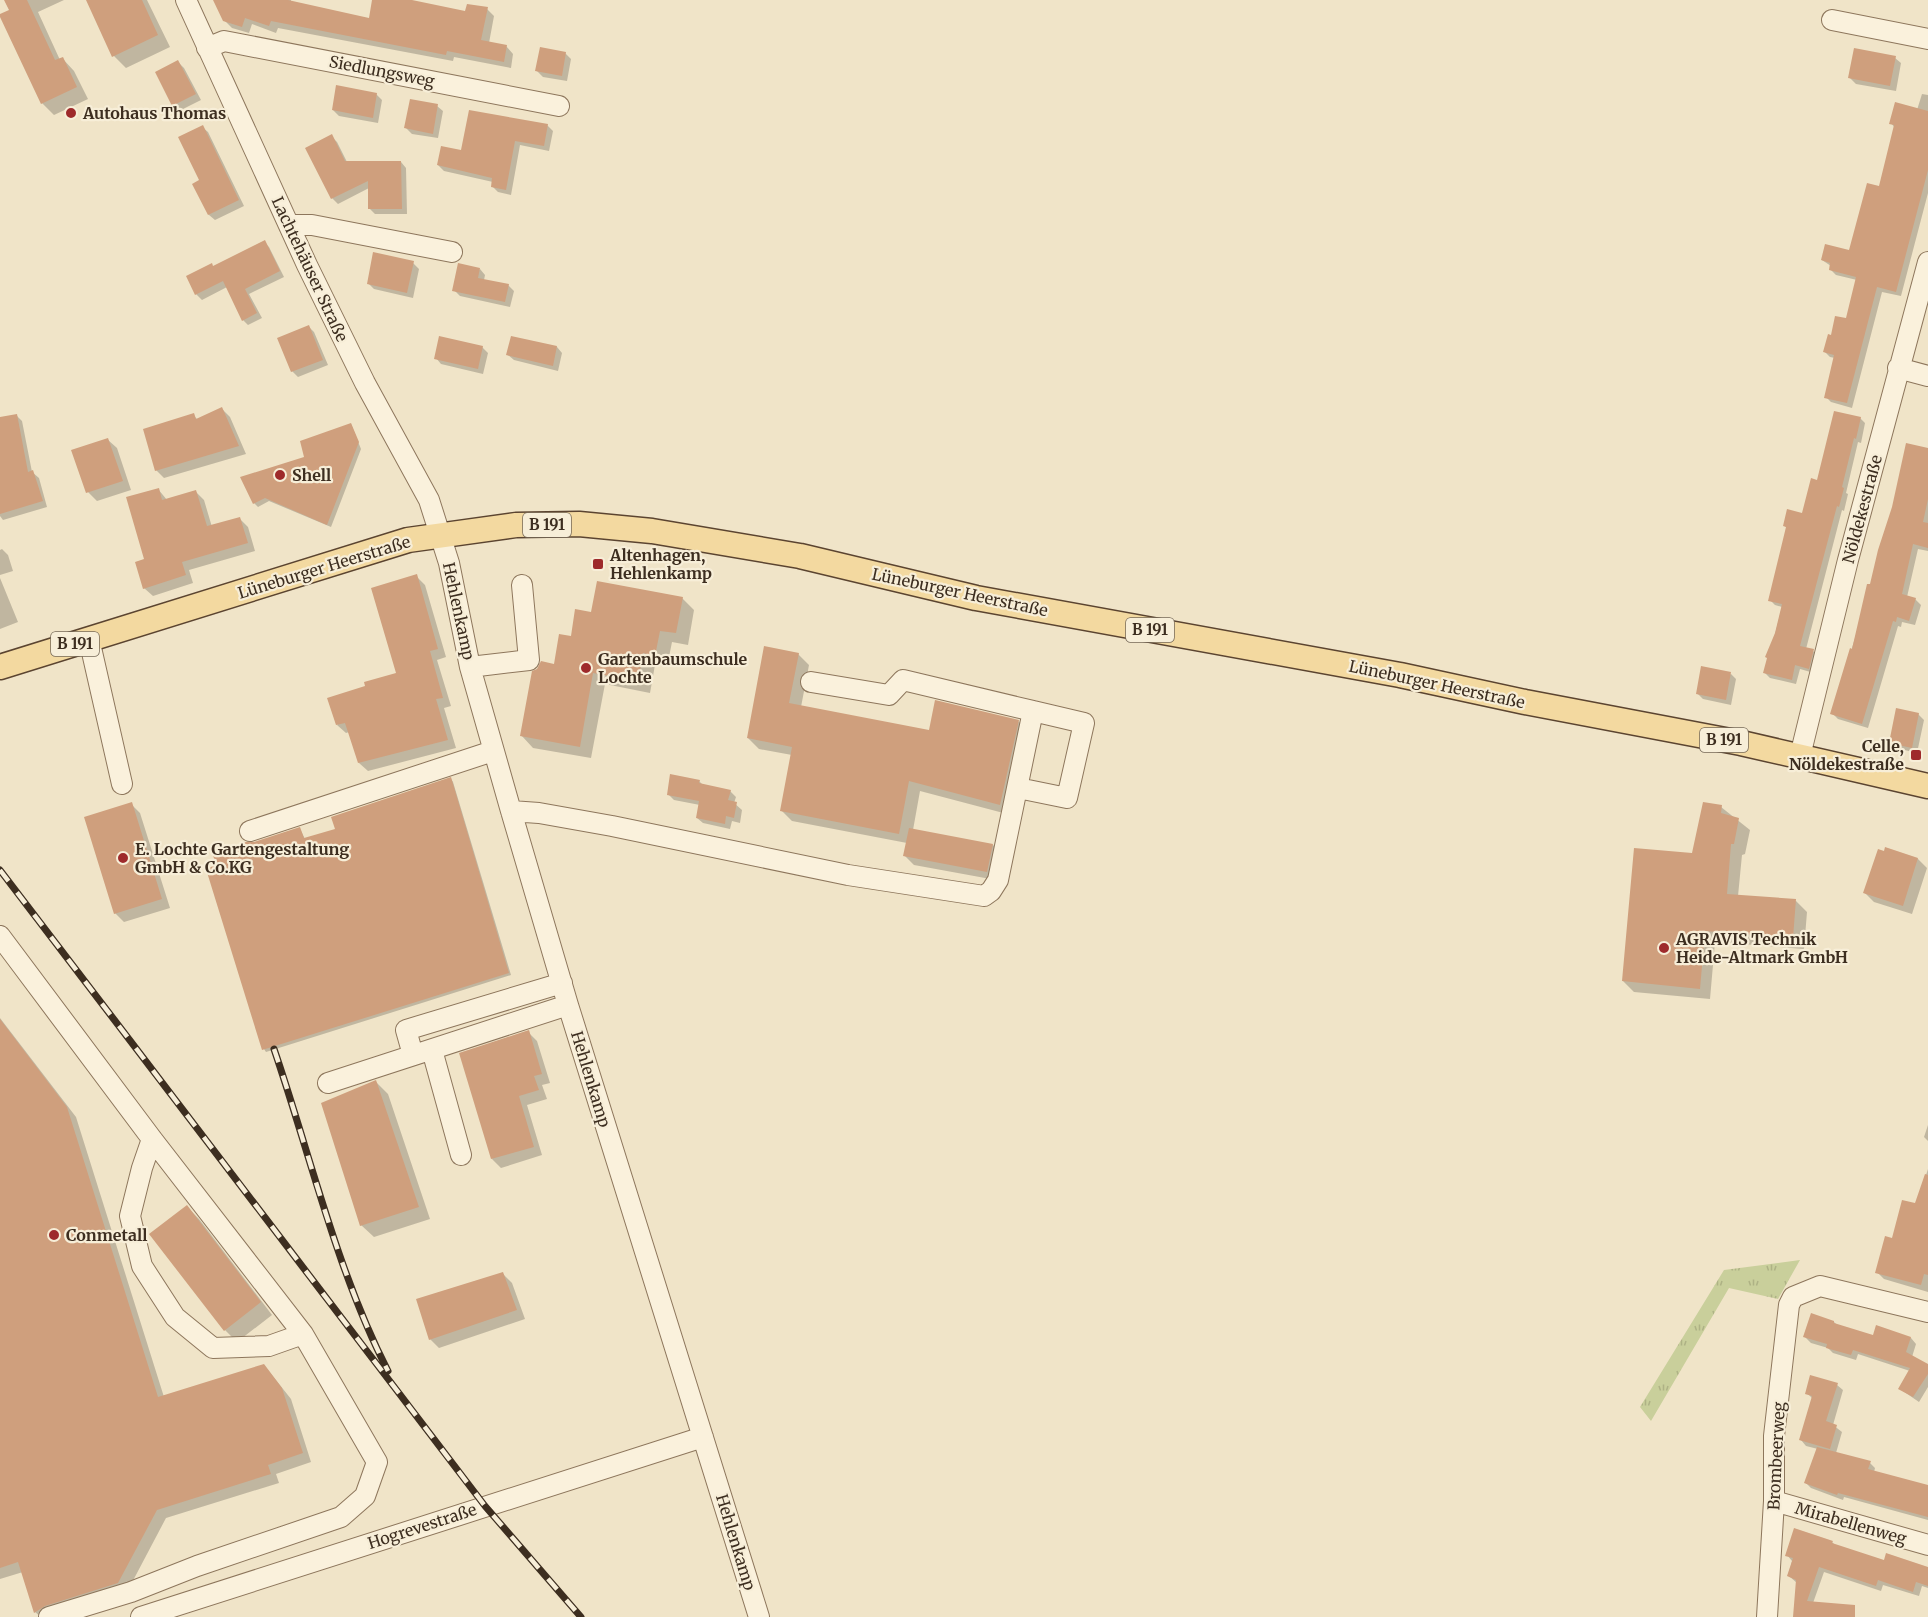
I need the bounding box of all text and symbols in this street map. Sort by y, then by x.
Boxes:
street label: Siedlungsweg [328,51,437,91]
place label: Autohaus Thomas [82,103,226,123]
marker: Autohaus Thomas [64,106,78,120]
street label: Lachtehäuser Straße [268,193,352,345]
street label: Nöldekestraße [1838,453,1886,565]
place label: Shell [292,465,331,485]
marker: Shell [273,468,287,482]
road number: B 191 [523,513,571,537]
street label: Lüneburger Heerstraße [235,531,413,603]
place label: Altenhagen, Hehlenkamp [609,545,712,583]
marker: Altenhagen, Hehlenkamp [591,557,605,571]
street label: Hehlenkamp [439,560,479,662]
street label: Lüneburger Heerstraße [870,564,1050,620]
road number: B 191 [1126,618,1174,642]
road number: B 191 [51,632,99,656]
place label: Gartenbaumschule Lochte [598,649,748,687]
street label: Lüneburger Heerstraße [1347,656,1527,712]
marker: Gartenbaumschule Lochte [579,661,593,675]
road number: B 191 [1700,728,1748,752]
place label: Celle, Nöldekestraße [1789,736,1904,774]
marker: Celle, Nöldekestraße [1909,748,1923,762]
place label: E. Lochte Gartengestaltung GmbH & Co.KG [135,839,349,877]
marker: E. Lochte Gartengestaltung GmbH & Co.KG [116,851,130,865]
place label: AGRAVIS Technik Heide-Altmark GmbH [1675,929,1848,967]
marker: AGRAVIS Technik Heide-Altmark GmbH [1657,941,1671,955]
street label: Hehlenkamp [567,1029,615,1130]
place label: Conmetall [66,1225,147,1245]
marker: Conmetall [47,1228,61,1242]
street label: Brombeerweg [1763,1401,1789,1511]
street label: Hehlenkamp [712,1492,760,1593]
street label: Mirabellenweg [1793,1498,1909,1549]
street label: Hogrevestraße [365,1499,479,1553]

